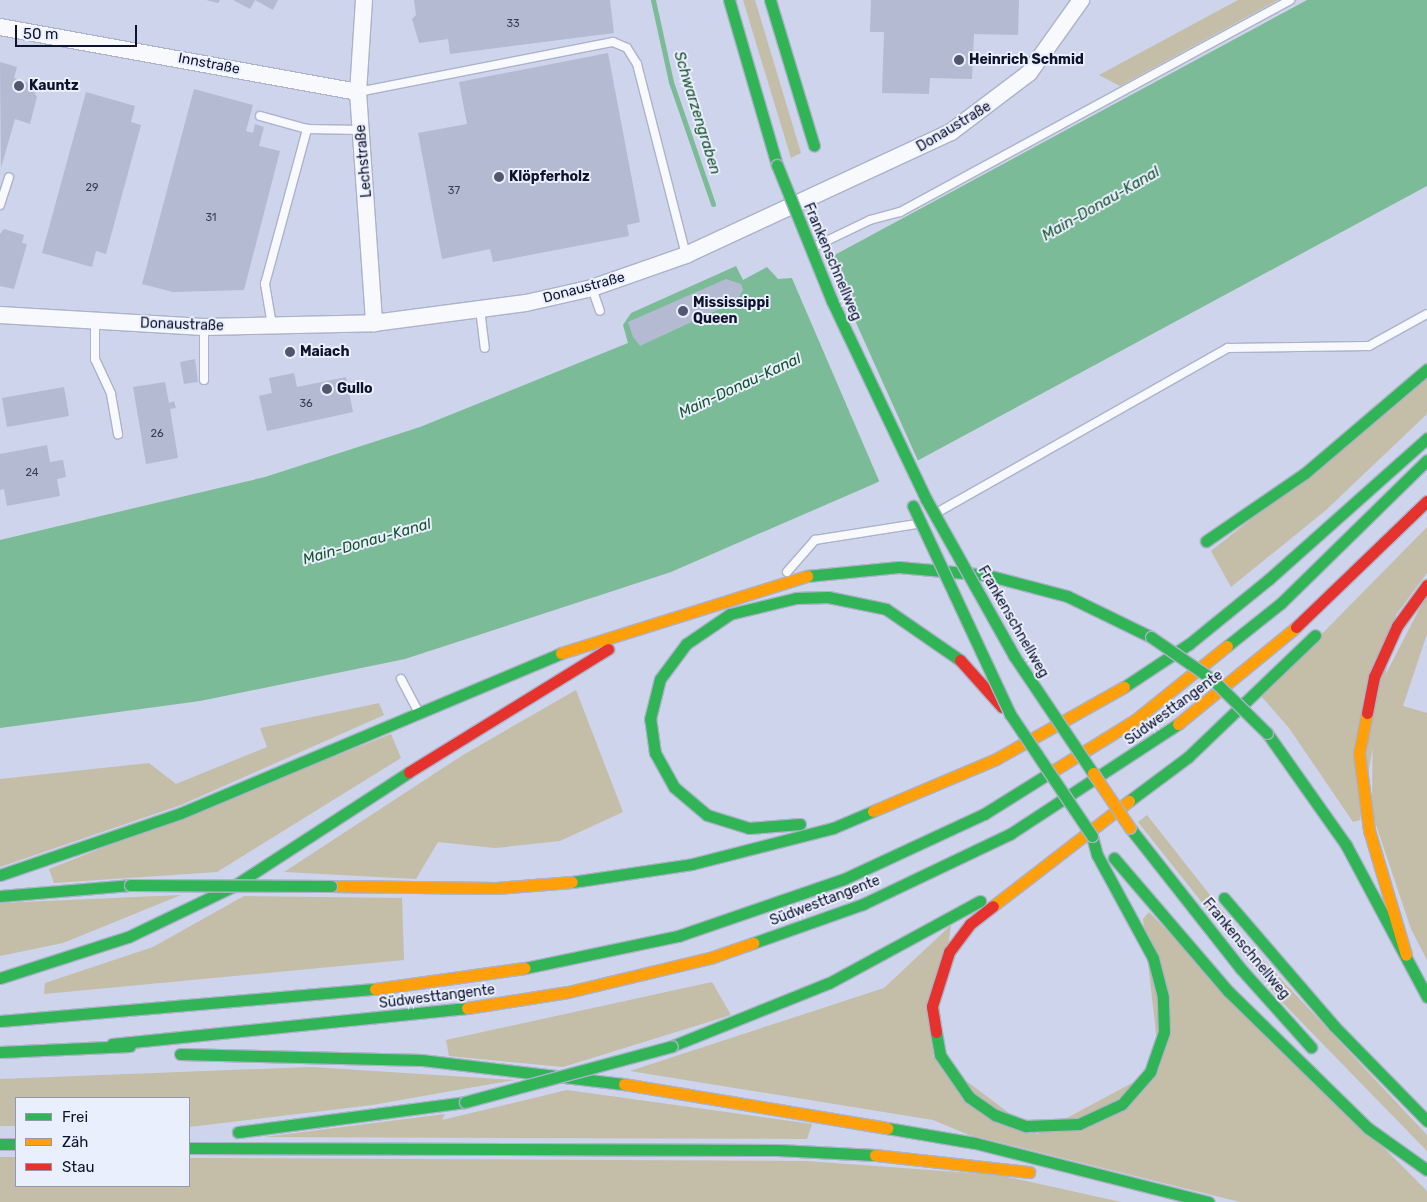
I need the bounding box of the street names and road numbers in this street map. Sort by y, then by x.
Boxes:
street label: Innstraße [177,50,241,78]
street label: Donaustraße [914,98,994,156]
street label: Lechstraße [352,124,376,198]
street label: Frankenschnellweg [800,201,864,323]
street label: Donaustraße [541,269,627,307]
street label: Donaustraße [140,315,224,335]
street label: Frankenschnellweg [974,563,1052,681]
street label: Südwesttangente [1122,667,1226,749]
street label: Südwesttangente [768,872,882,930]
street label: Frankenschnellweg [1199,895,1293,1003]
street label: Südwesttangente [378,982,496,1012]

